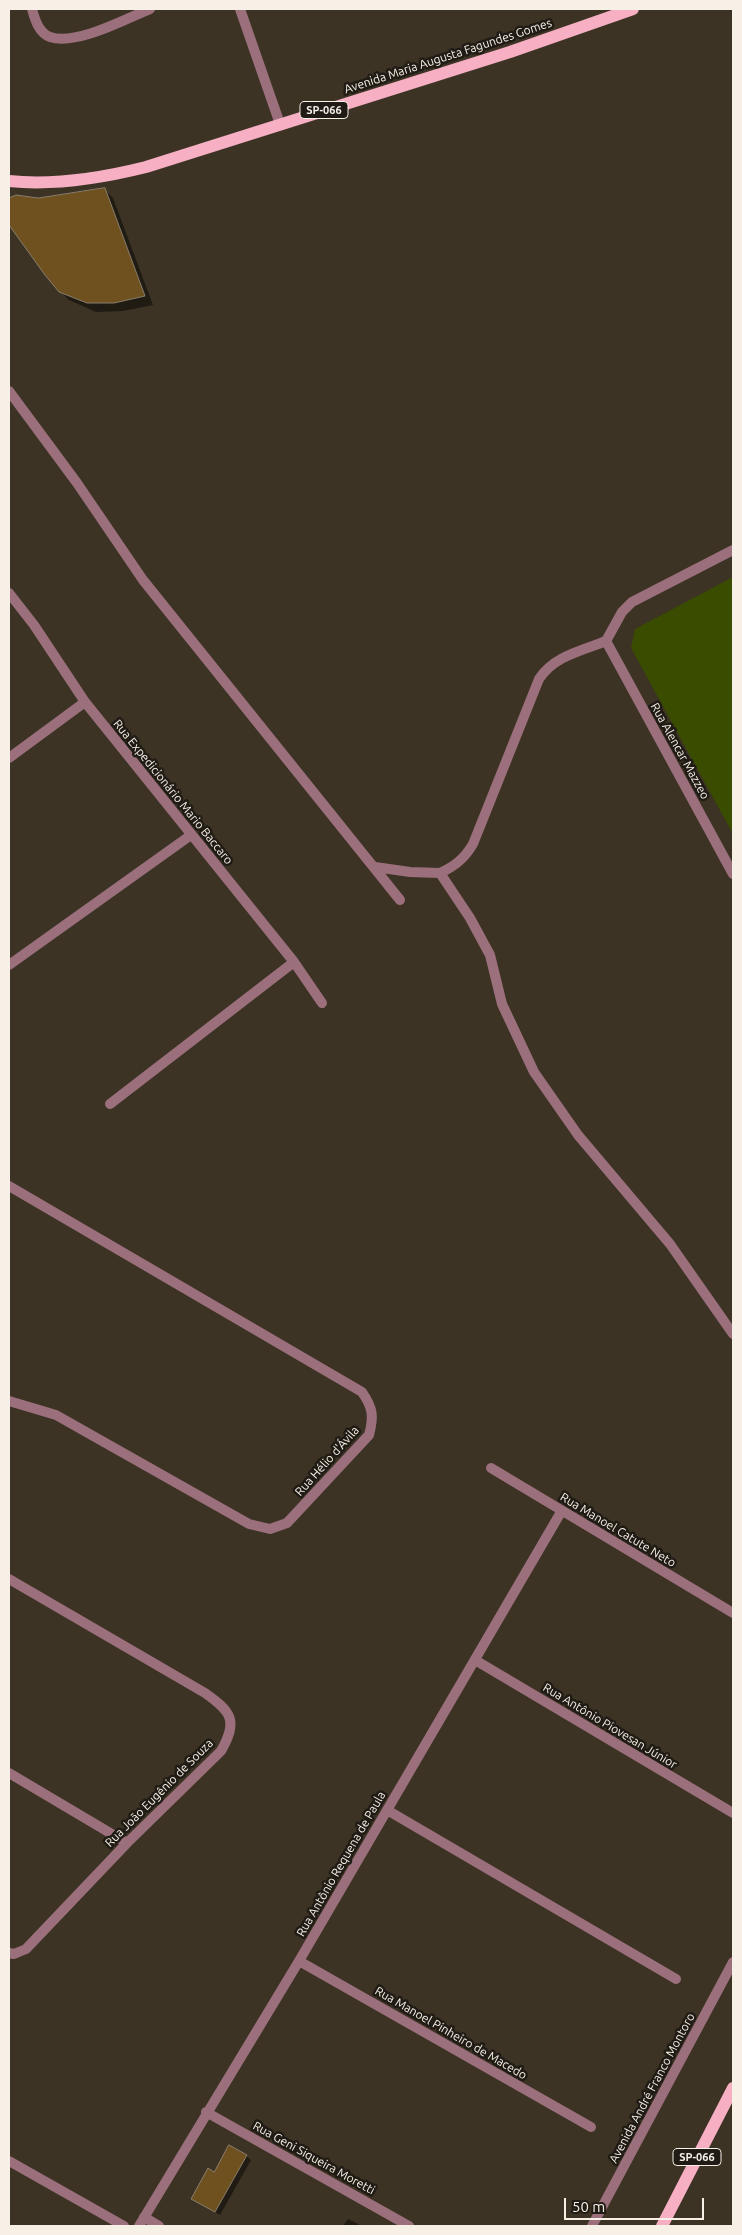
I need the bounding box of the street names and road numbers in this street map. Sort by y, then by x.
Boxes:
street label: Avenida Maria Augusta Fagundes Gomes [342,16,554,96]
road number: SP-066 [300,102,348,118]
street label: Rua Alencar Mazzeo [648,700,712,802]
street label: Rua Expedicionário Mario Baccaro [110,717,236,867]
street label: Rua Hélio d'Ávila [292,1423,362,1499]
street label: Rua Manoel Catute Neto [558,1490,678,1570]
street label: Rua Antônio Piovesan Júnior [540,1680,680,1772]
street label: Rua João Eugênio de Souza [102,1736,216,1850]
street label: Rua Antônio Requena de Paula [293,1789,389,1939]
street label: Rua Manoel Pinheiro de Macedo [372,1983,530,2083]
street label: Avenida André Franco Montoro [606,2010,698,2166]
street label: Rua Geni Siqueira Moretti [250,2118,378,2198]
road number: SP-066 [673,2148,721,2166]

